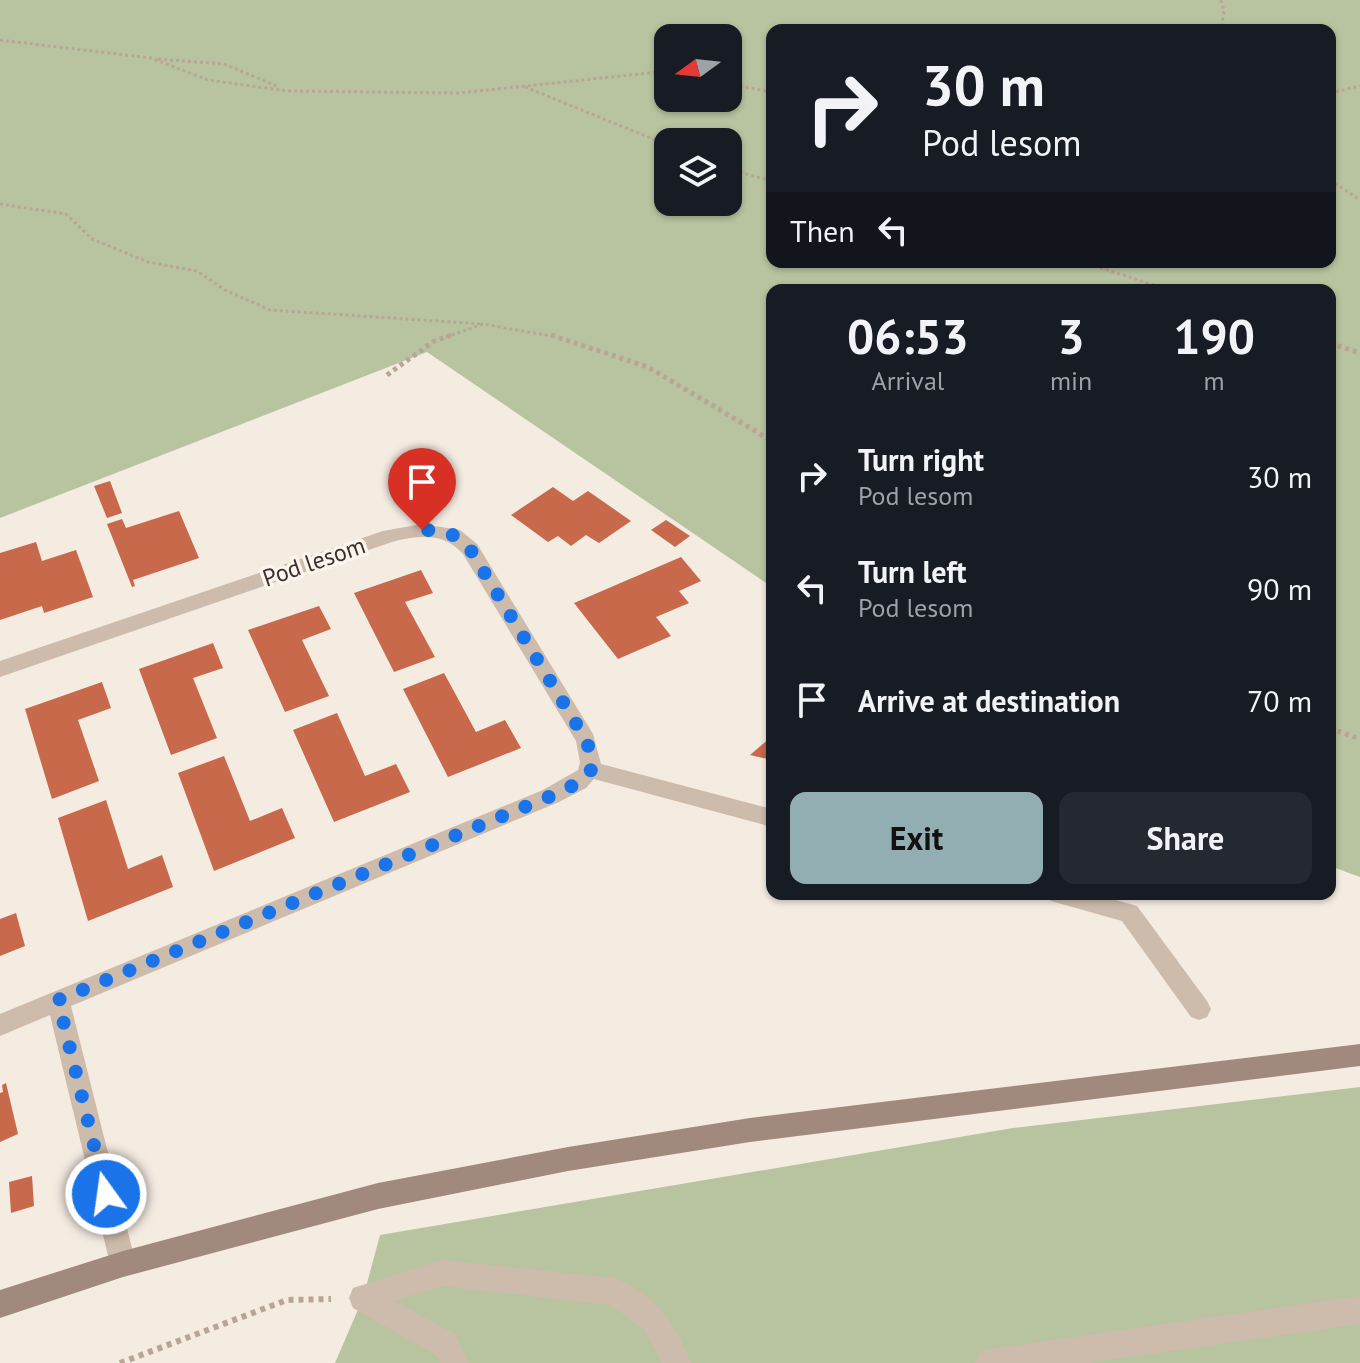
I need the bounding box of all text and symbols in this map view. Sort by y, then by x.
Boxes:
north arrow [654,24,742,112]
map controls [654,24,742,216]
text: 30 m [922,49,1045,121]
icon: right [790,56,894,160]
text: Pod lesom [922,119,1082,166]
button: layers [654,128,742,216]
icon: left [871,208,915,252]
text: Then [790,211,855,250]
text: 06:53 [847,305,969,367]
text: 3 [1057,305,1085,367]
text: 190 [1173,305,1255,367]
text: Arrival [872,364,944,397]
text: min [1050,364,1092,397]
text: m [1204,364,1225,397]
text: Turn right [858,440,984,479]
pin [388,448,456,530]
icon: right [790,454,834,498]
text: 30 m [1247,457,1312,496]
icon: arrive [400,460,444,504]
text: Pod lesom [858,479,973,512]
street label: Pod lesom [258,530,369,594]
text: Turn left [858,552,966,591]
icon: left [790,566,834,610]
text: 90 m [1247,569,1312,608]
text: Pod lesom [858,591,973,624]
icon: arrive [790,678,834,722]
text: Arrive at destination [858,681,1120,720]
text: 70 m [1247,681,1312,720]
button: Exit [790,792,1043,884]
button: Share [1059,792,1312,884]
position arrow [64,1152,148,1236]

